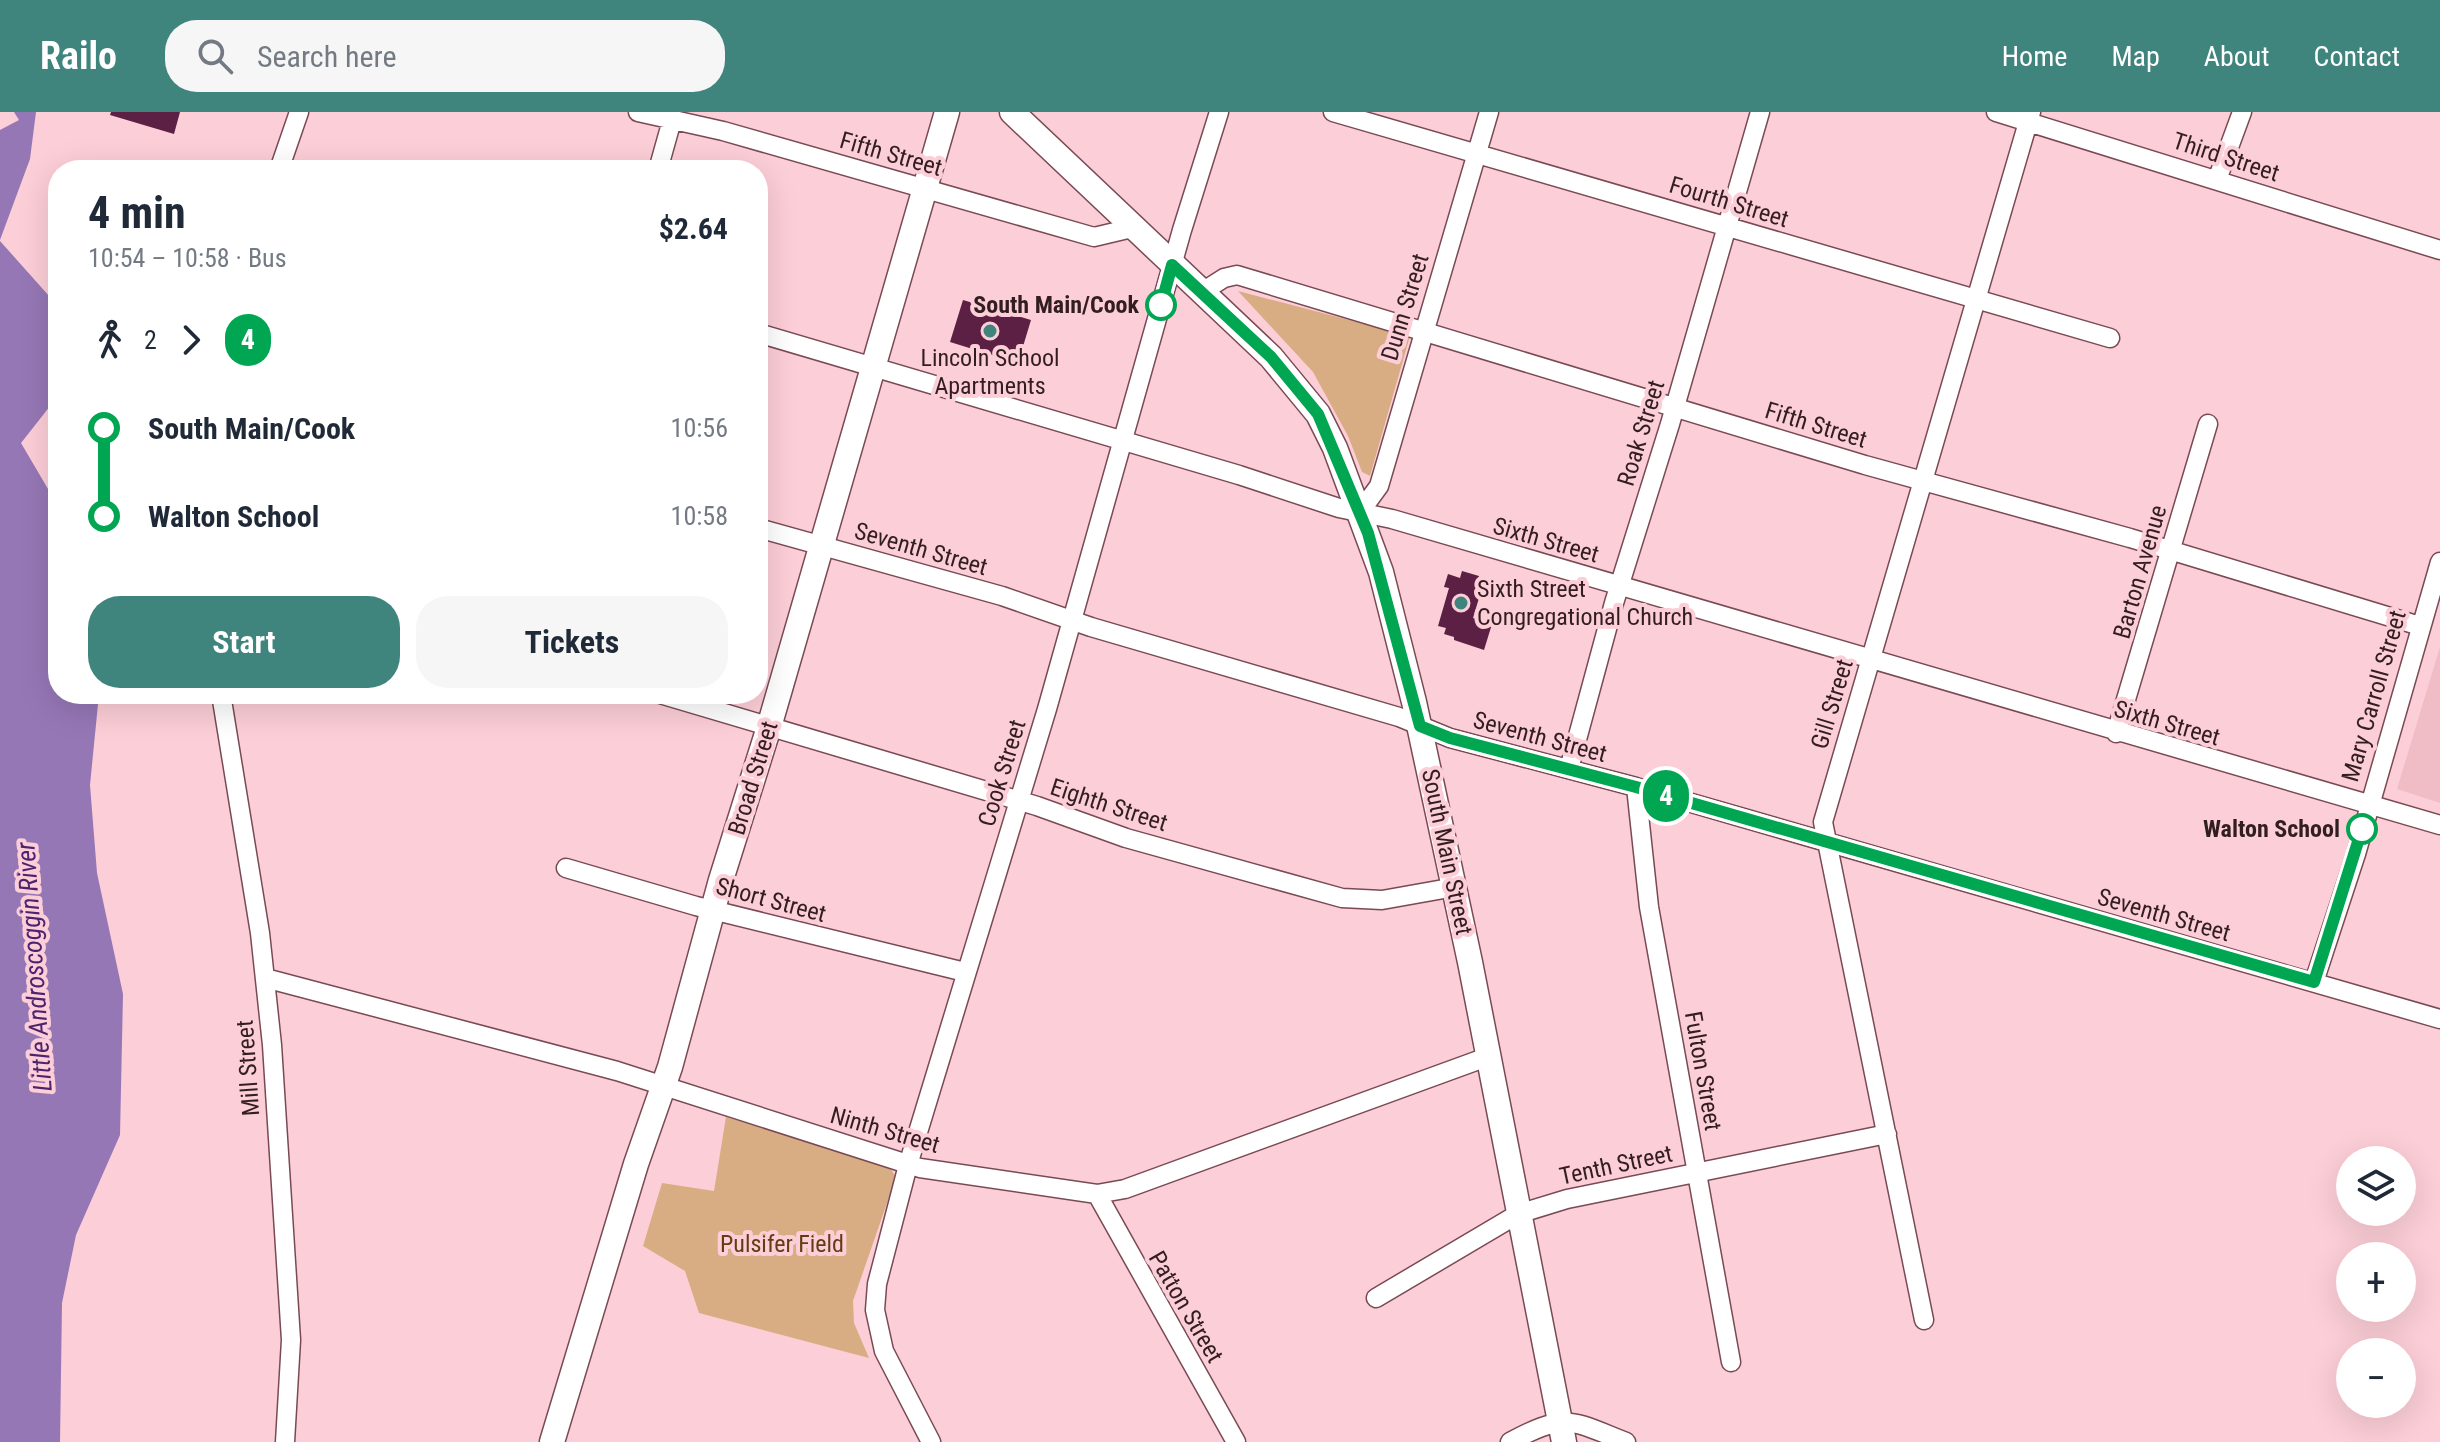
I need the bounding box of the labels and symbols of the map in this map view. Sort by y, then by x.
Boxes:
street label: Fifth Street [837,126,945,182]
street label: Third Street [2169,127,2283,187]
street label: Fourth Street [1666,171,1792,233]
street label: Dunn Street [1375,250,1435,364]
marker: South Main/Cook [1146,290,1176,320]
place label: South Main/Cook [973,291,1140,319]
marker: Lincoln School Apartments [981,322,999,340]
place label: Lincoln School Apartments [920,344,1060,400]
street label: Roak Street [1612,377,1670,489]
street label: Fifth Street [1762,396,1870,454]
street label: Barton Avenue [2108,502,2172,642]
street label: Sixth Street [1490,512,1602,568]
street label: Seventh Street [851,517,991,581]
place label: Sixth Street Congregational Church [1477,575,1693,631]
marker: Sixth Street Congregational Church [1452,594,1470,612]
street label: Mary Carroll Street [2336,607,2412,785]
street label: Gill Street [1805,656,1859,752]
street label: Sixth Street [2111,695,2223,751]
street label: Seventh Street [1470,706,1610,768]
street label: Cook Street [972,716,1032,830]
street label: Broad Street [722,718,784,838]
street label: South Main Street [1416,767,1478,937]
line badge: 4 [1640,770,1692,822]
street label: Eighth Street [1047,773,1171,837]
marker: Walton School [2347,814,2377,844]
place label: Walton School [2203,815,2340,843]
water label: Little Androscoggin River [10,840,58,1093]
street label: Short Street [713,872,829,928]
street label: Seventh Street [2094,883,2234,947]
street label: Fulton Street [1679,1009,1727,1133]
street label: Mill Street [231,1019,265,1117]
street label: Ninth Street [827,1101,943,1159]
street label: Tenth Street [1557,1139,1675,1191]
park label: Pulsifer Field [720,1230,844,1258]
street label: Patton Street [1143,1246,1229,1368]

